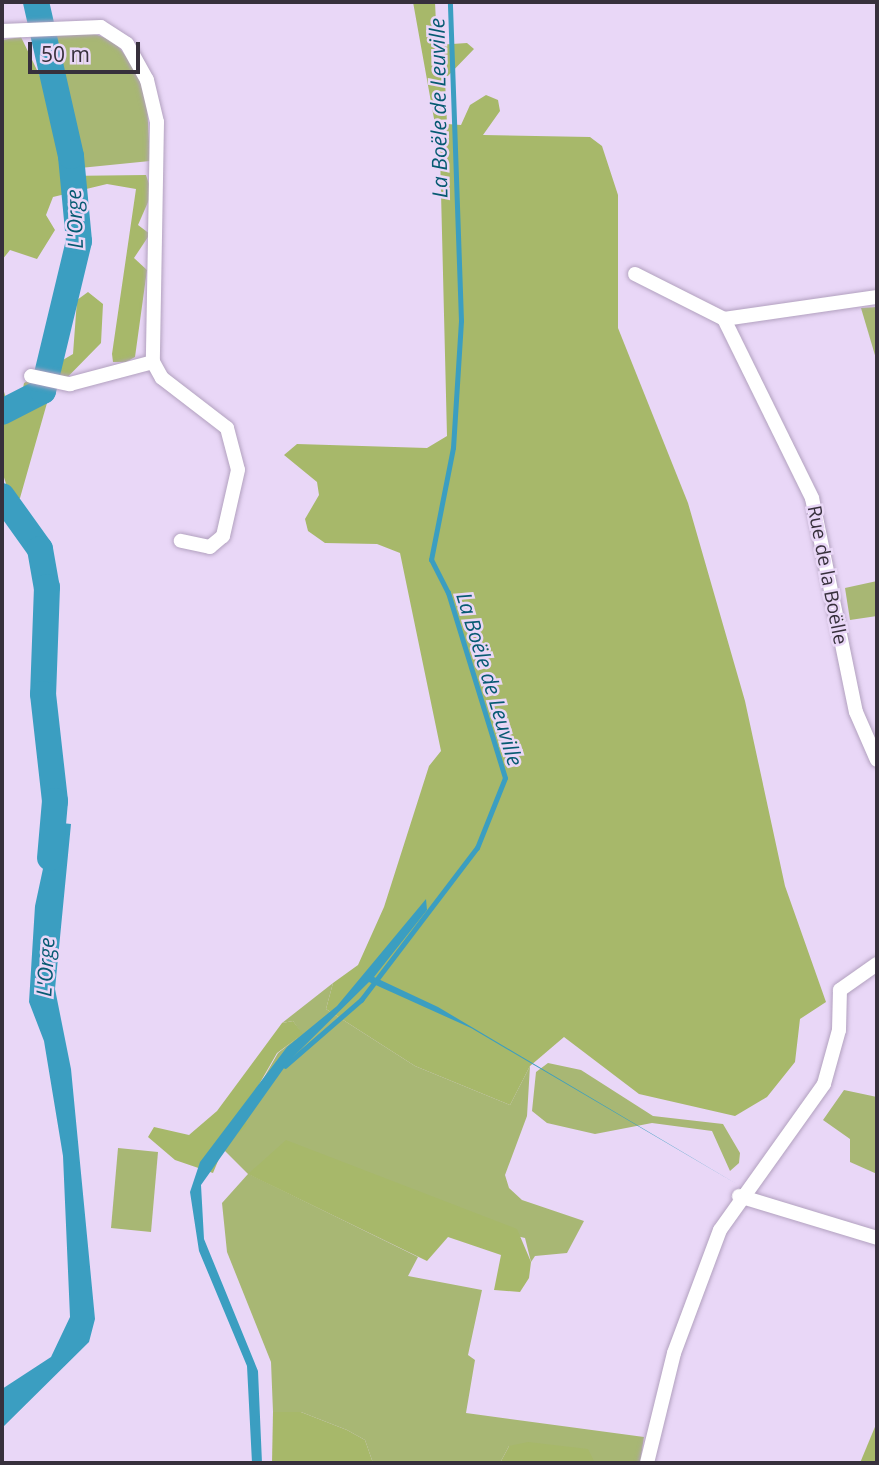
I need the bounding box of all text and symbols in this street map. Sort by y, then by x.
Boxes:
water label: La Boële de Leuville [424,18,452,198]
scale bar [32,28,144,72]
text: 50 m [41,40,90,68]
water label: L'Orge [60,189,88,249]
street label: Rue de la Boëlle [802,504,852,646]
water label: La Boële de Leuville [452,589,528,769]
water label: L'Orge [31,937,59,997]

